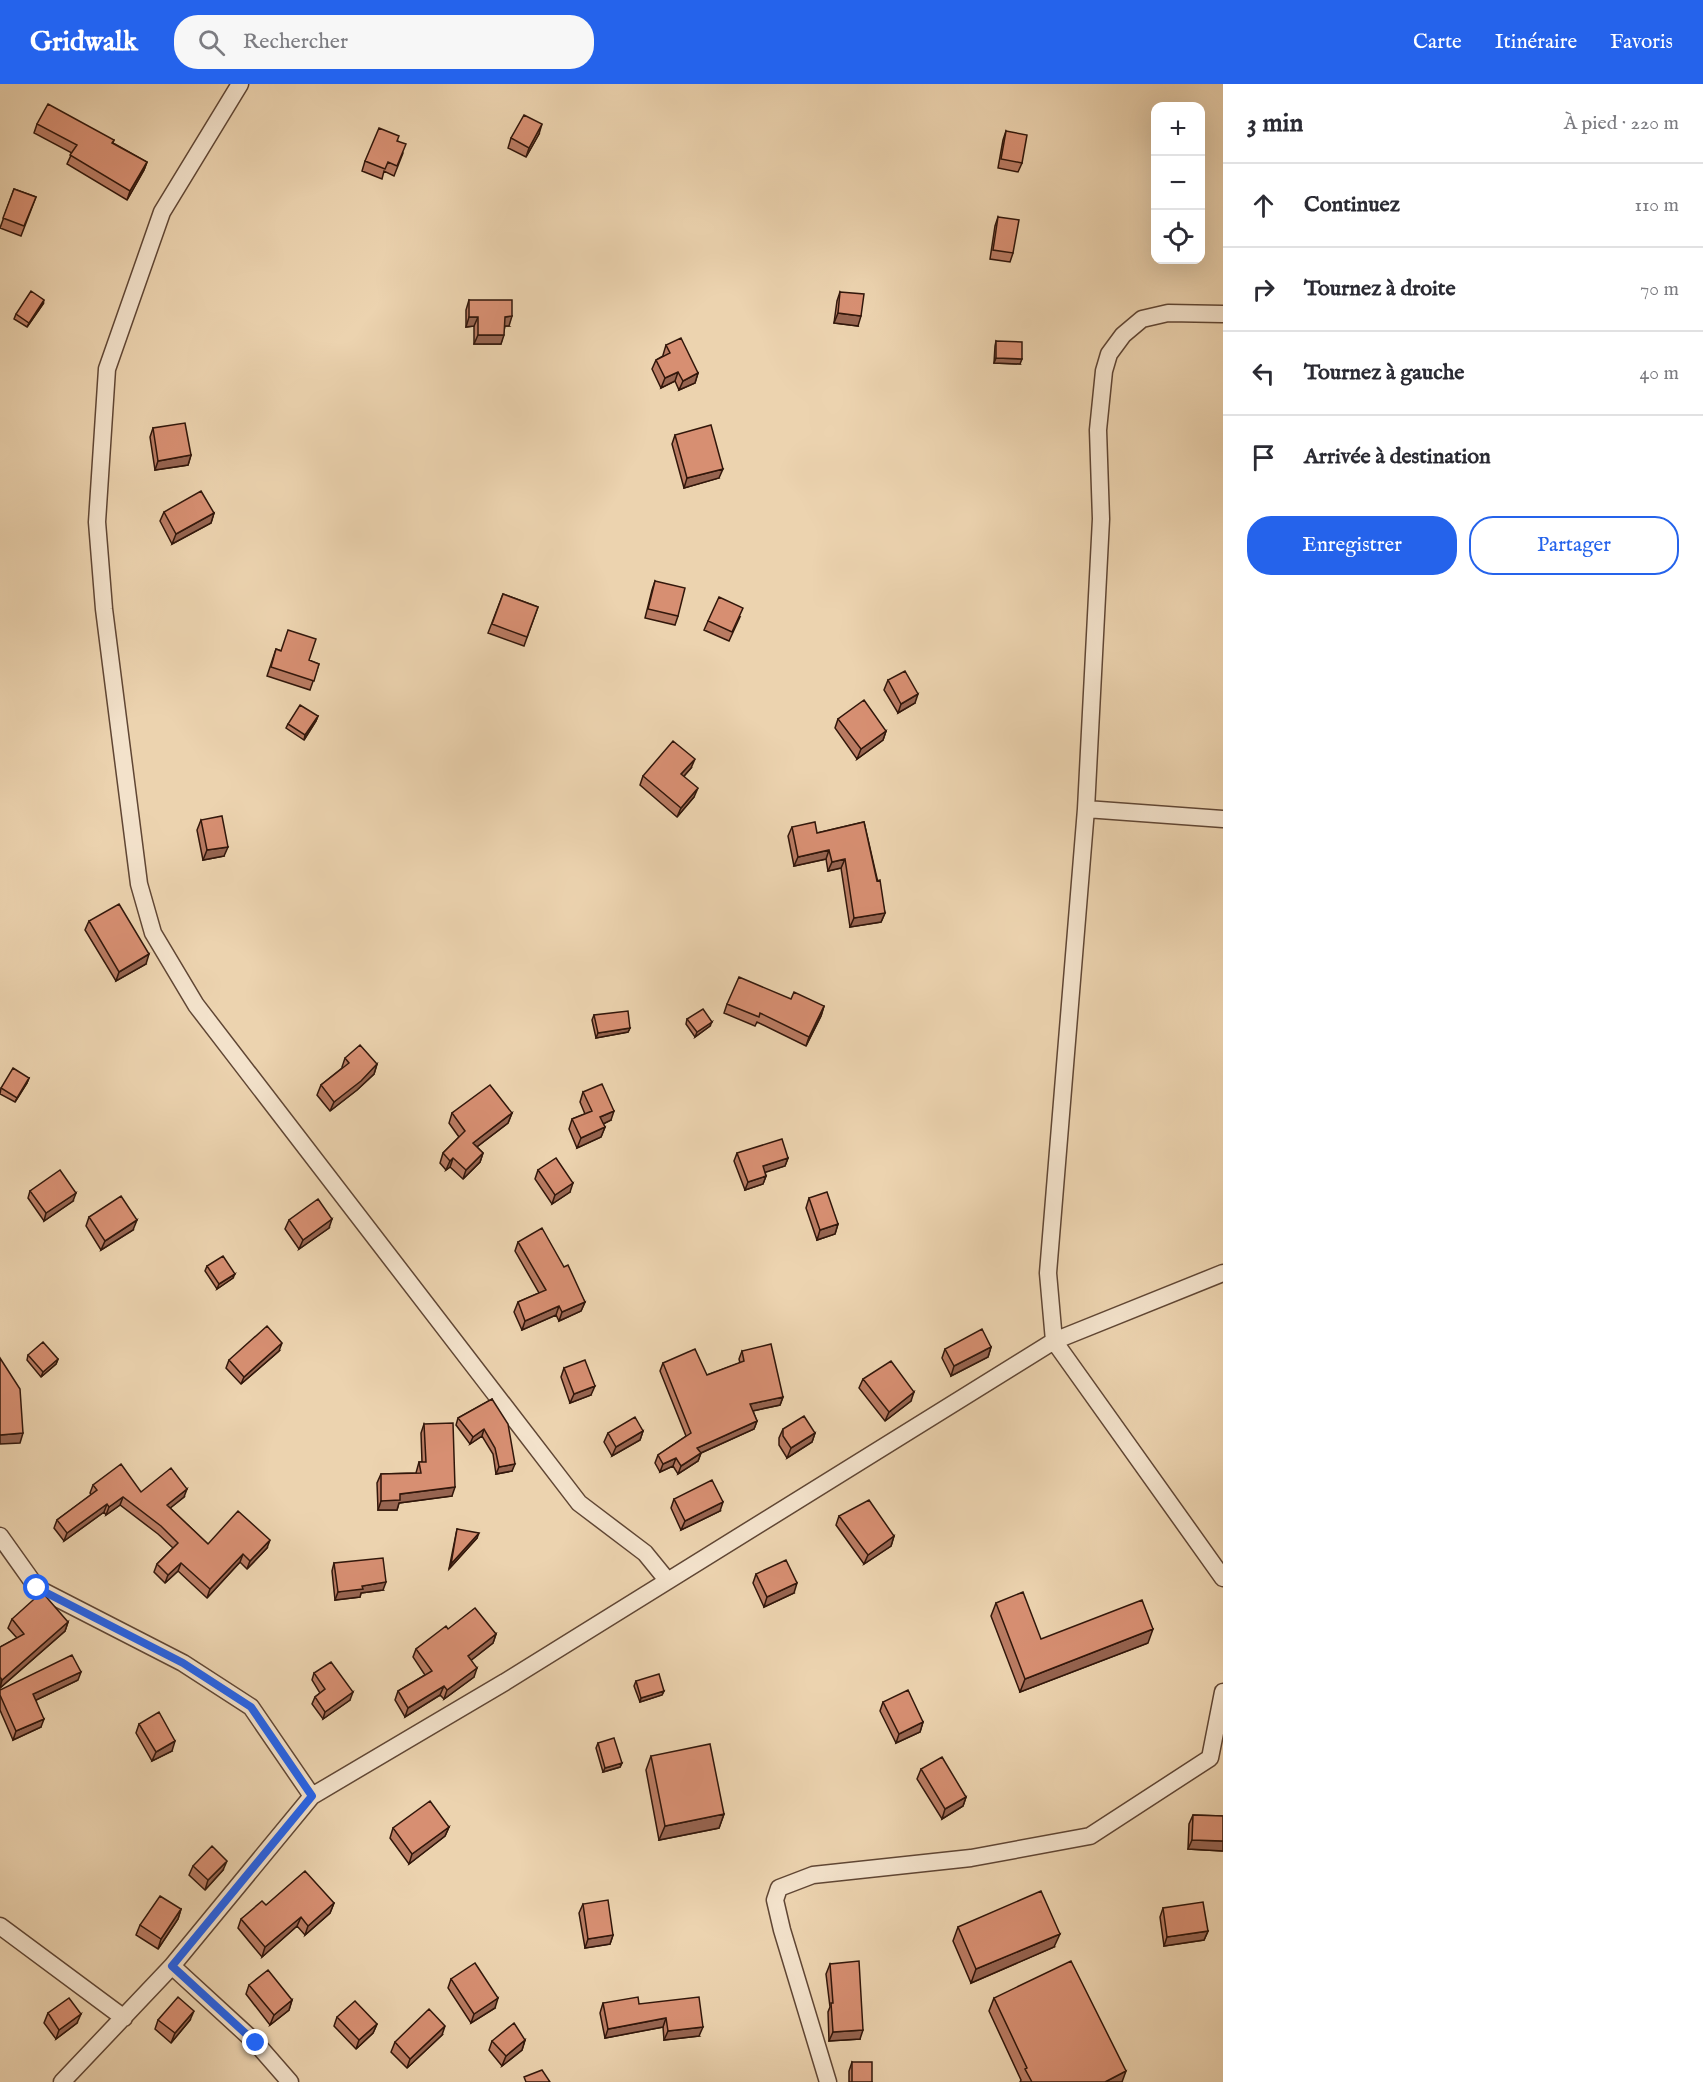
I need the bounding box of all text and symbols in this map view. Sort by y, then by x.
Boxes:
search box [174,15,594,69]
text: Gridwalk [30,25,138,60]
icon: search [195,26,228,59]
text: Rechercher [243,28,348,56]
text: Carte [1413,29,1462,56]
text: Itinéraire [1495,29,1577,56]
text: Favoris [1610,29,1673,56]
map controls [1151,102,1205,264]
button: + [1151,102,1205,156]
text: 3 min [1247,107,1303,140]
text: À pied · 220 m [1564,111,1679,136]
button: − [1151,156,1205,210]
icon: ahead [1247,189,1280,222]
text: Continuez [1304,191,1400,219]
text: 110 m [1635,193,1679,218]
button: locate [1151,210,1205,264]
icon: right [1247,273,1280,306]
text: Tournez à droite [1304,275,1455,303]
text: 70 m [1640,277,1679,302]
icon: left [1247,357,1280,390]
text: Tournez à gauche [1304,359,1464,387]
text: 40 m [1640,361,1679,386]
icon: arrive [1247,441,1280,474]
text: Arrivée à destination [1304,443,1491,471]
button: Enregistrer [1247,516,1457,575]
button: Partager [1469,516,1679,575]
route start [23,1574,49,1600]
route end [242,2029,268,2055]

